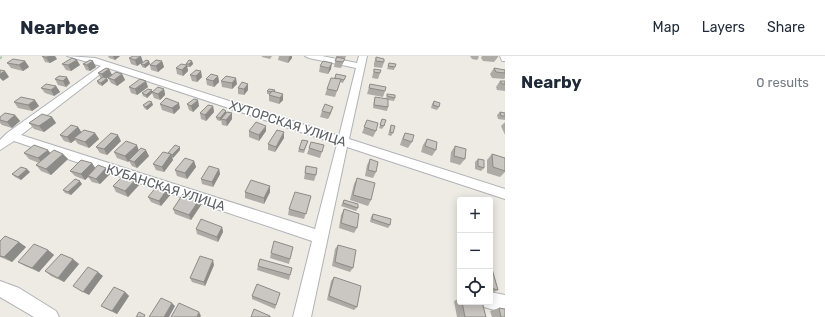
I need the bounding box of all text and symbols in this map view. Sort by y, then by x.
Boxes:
text: Nearbee [20,16,99,39]
text: Map [653,19,680,36]
text: Layers [702,19,745,36]
text: Share [767,19,805,36]
text: Nearby [521,72,582,92]
text: 0 results [756,75,809,90]
street label: ХУТОРСКАЯ УЛИЦА [227,97,349,150]
street label: КУБАНСКАЯ УЛИЦА [105,161,227,214]
map controls [457,197,493,305]
button: + [457,197,493,233]
button: − [457,233,493,269]
button: locate [457,269,493,305]

